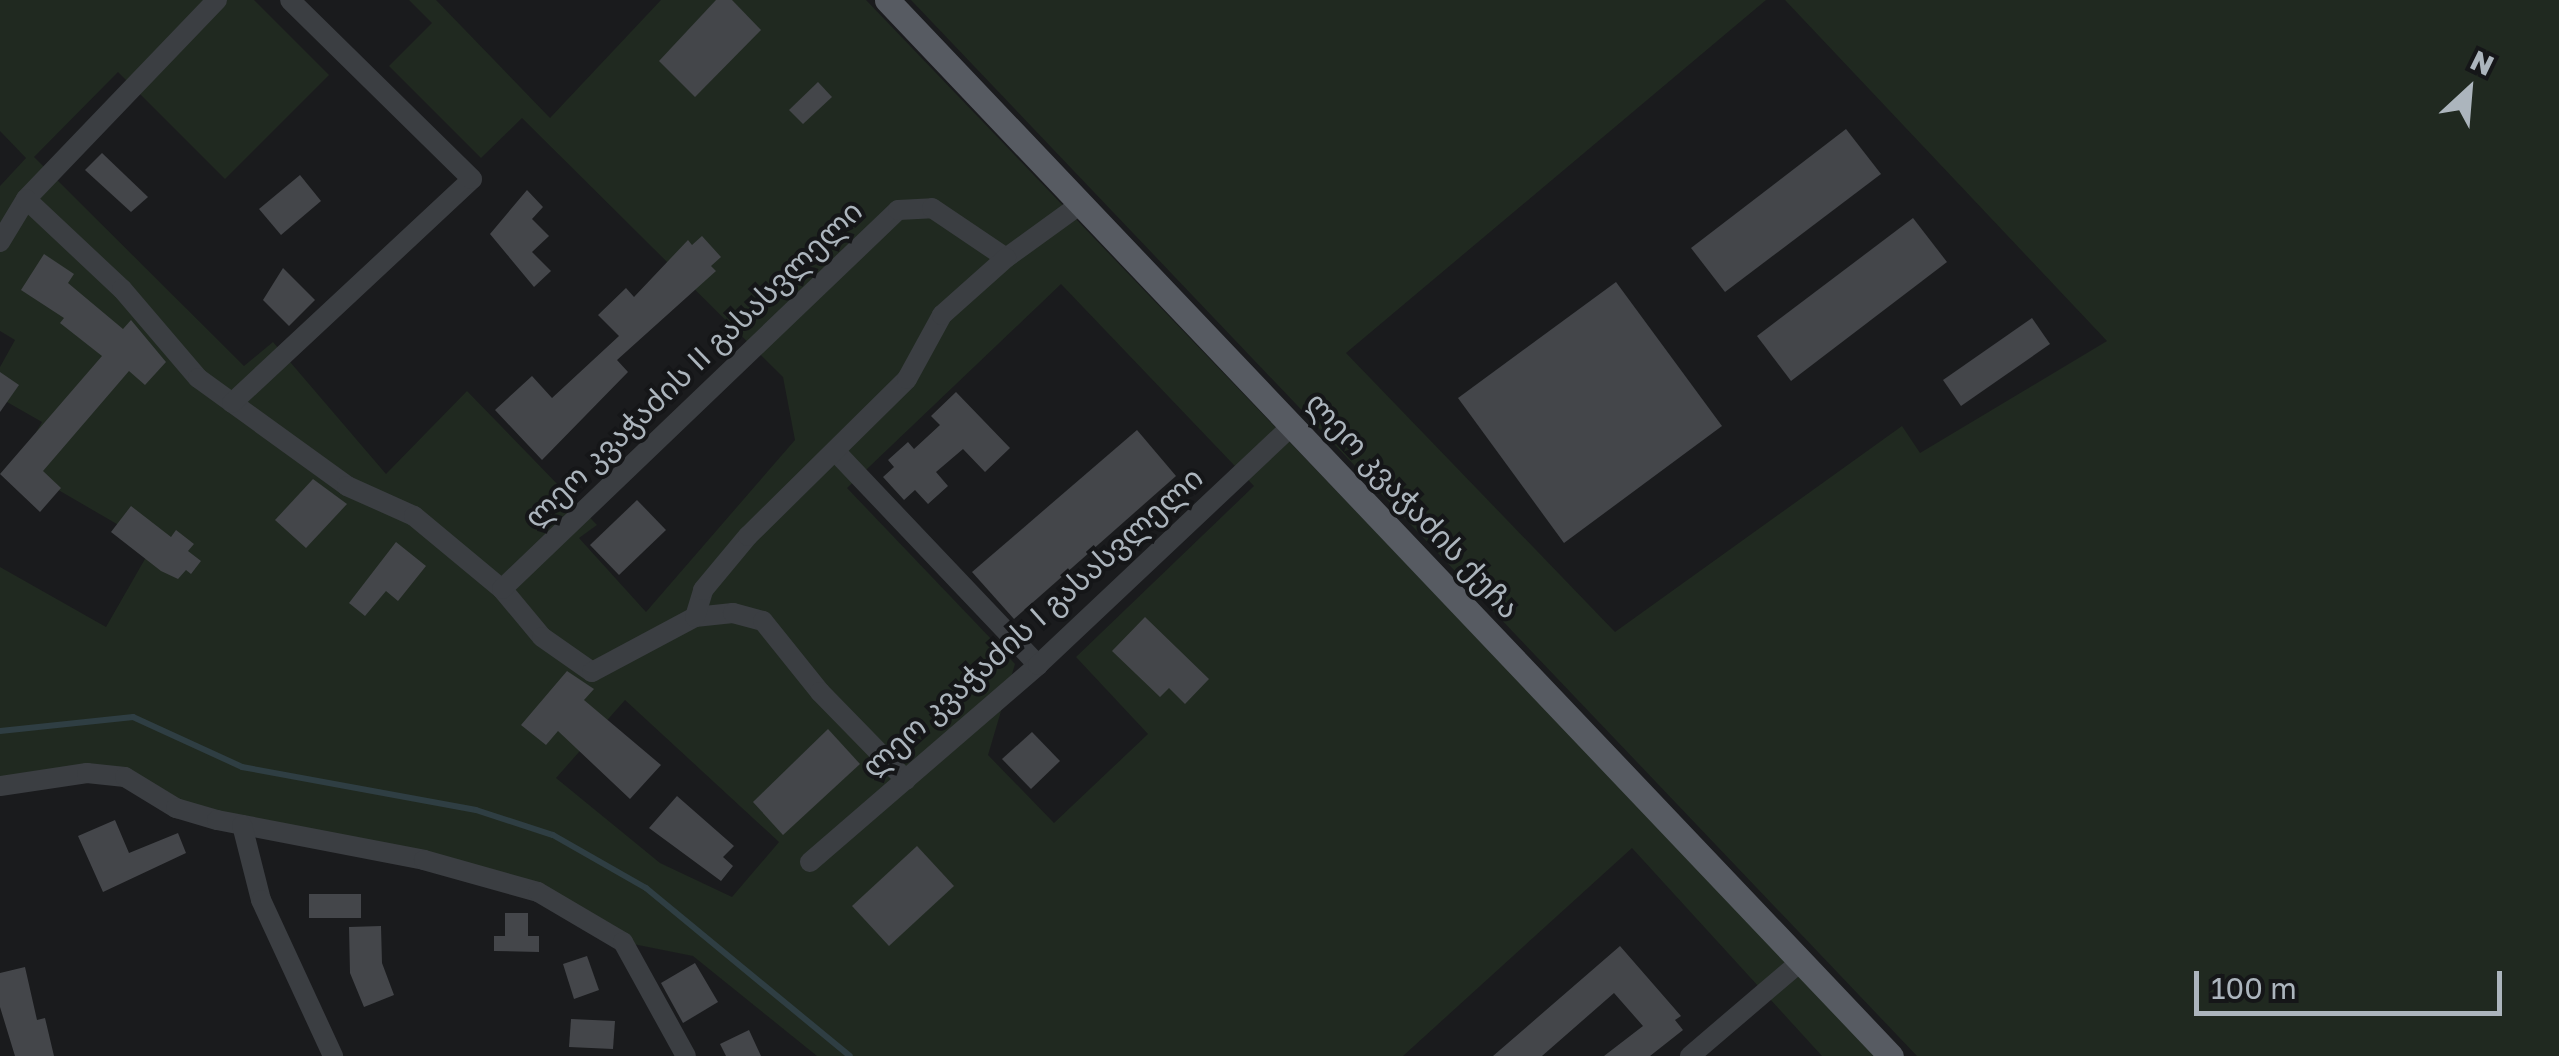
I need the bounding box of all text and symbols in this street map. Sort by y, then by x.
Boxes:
north arrow [2419,40,2519,140]
text: N [2466,43,2499,82]
street label: ლეო კვაჭაძის II გასასვლელი [517,193,869,535]
street label: ლეო კვაჭაძის ქუჩა [1299,384,1527,626]
street label: ლეო კვაჭაძის I გასასვლელი [854,459,1210,785]
scale bar [2199,951,2506,1013]
text: 100 m [2211,970,2297,1006]

